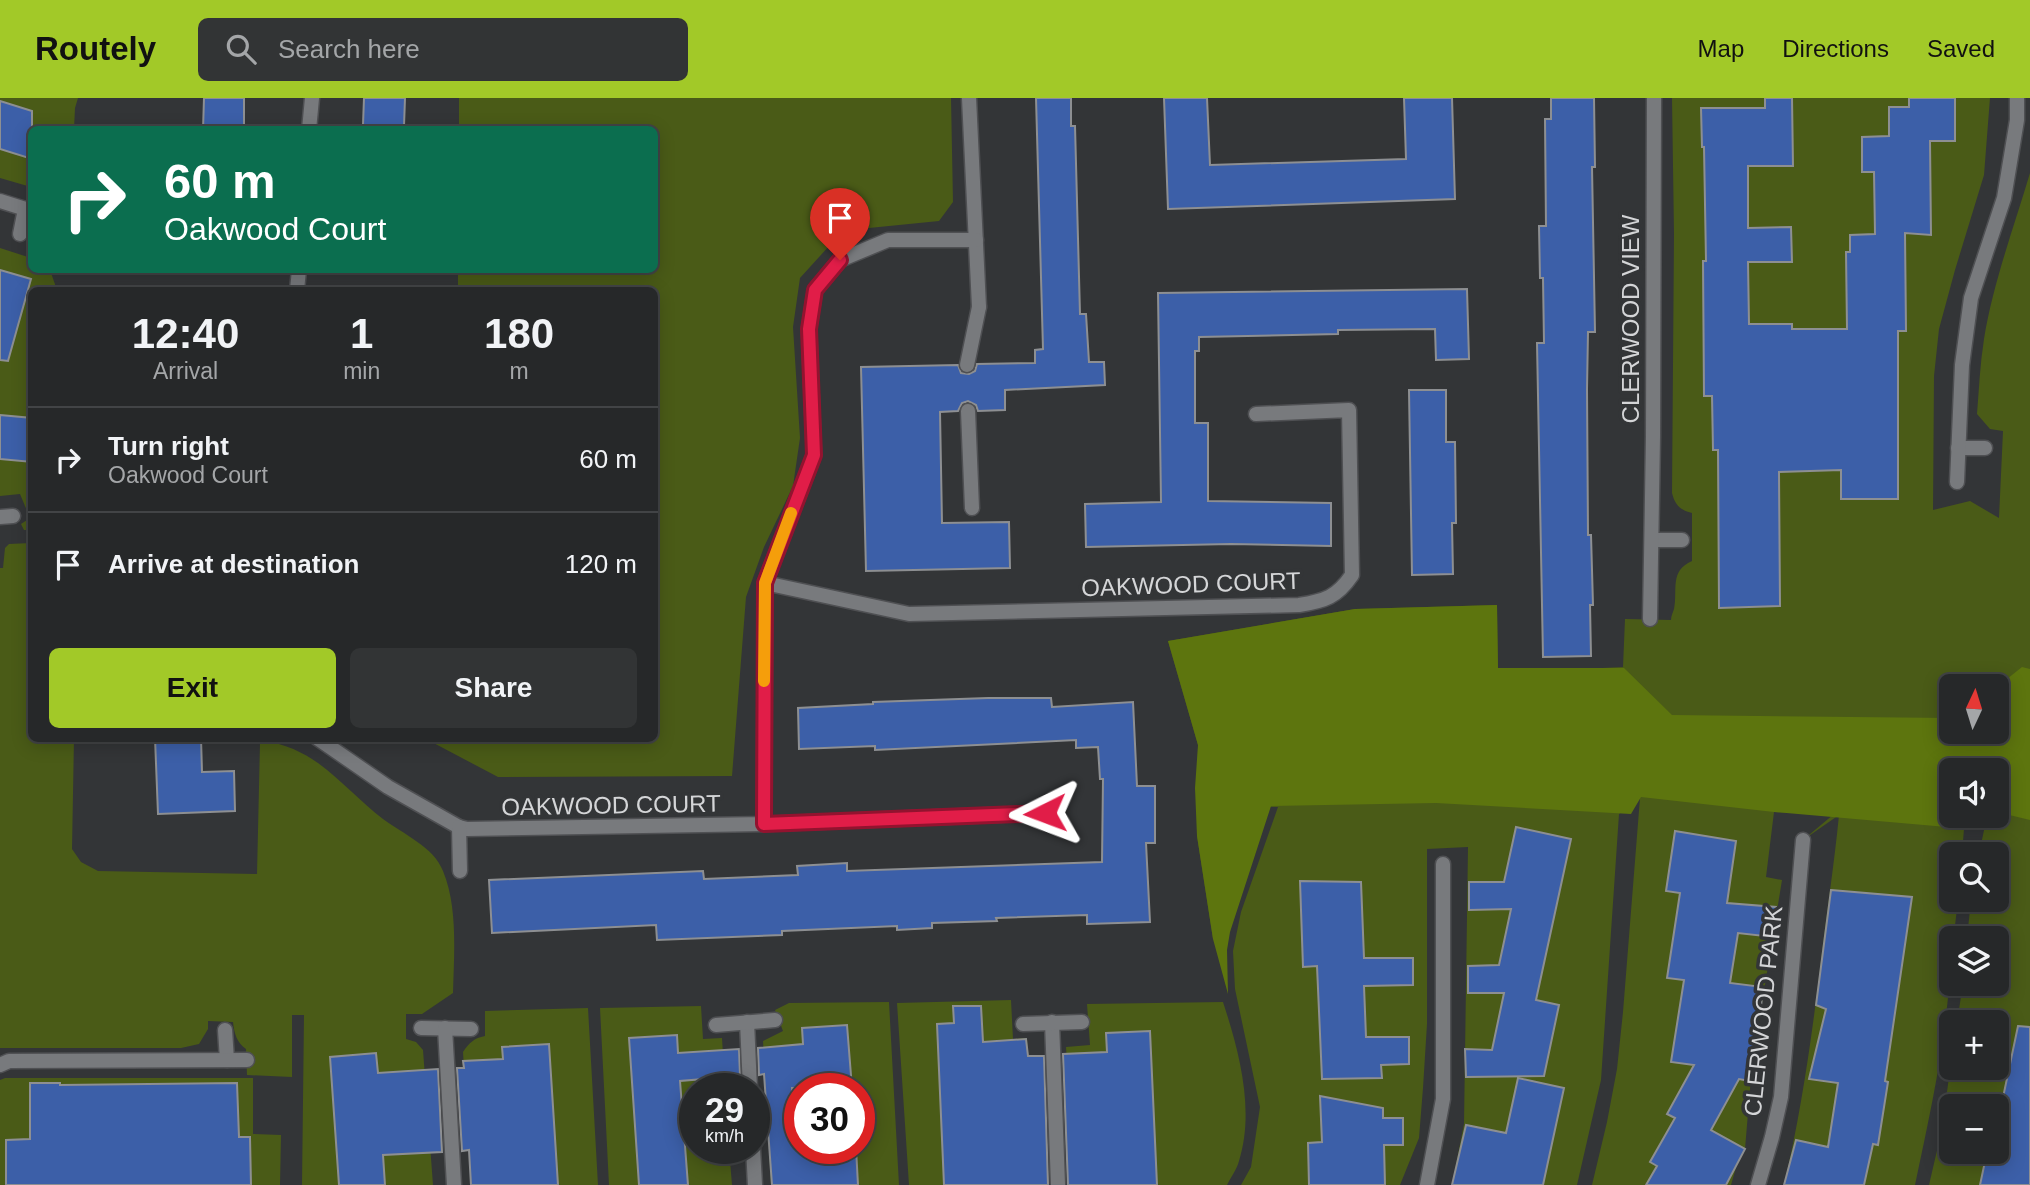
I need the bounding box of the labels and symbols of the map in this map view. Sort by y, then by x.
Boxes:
pin [810,188,870,260]
street label: CLERWOOD VIEW [1617,214,1644,423]
street label: OAKWOOD COURT [1081,567,1302,601]
north arrow [1939,674,2009,744]
position arrow [1008,776,1082,850]
street label: OAKWOOD COURT [501,790,721,820]
street label: CLERWOOD PARK [1739,905,1787,1117]
speed limit sign: 30 [784,1073,875,1164]

